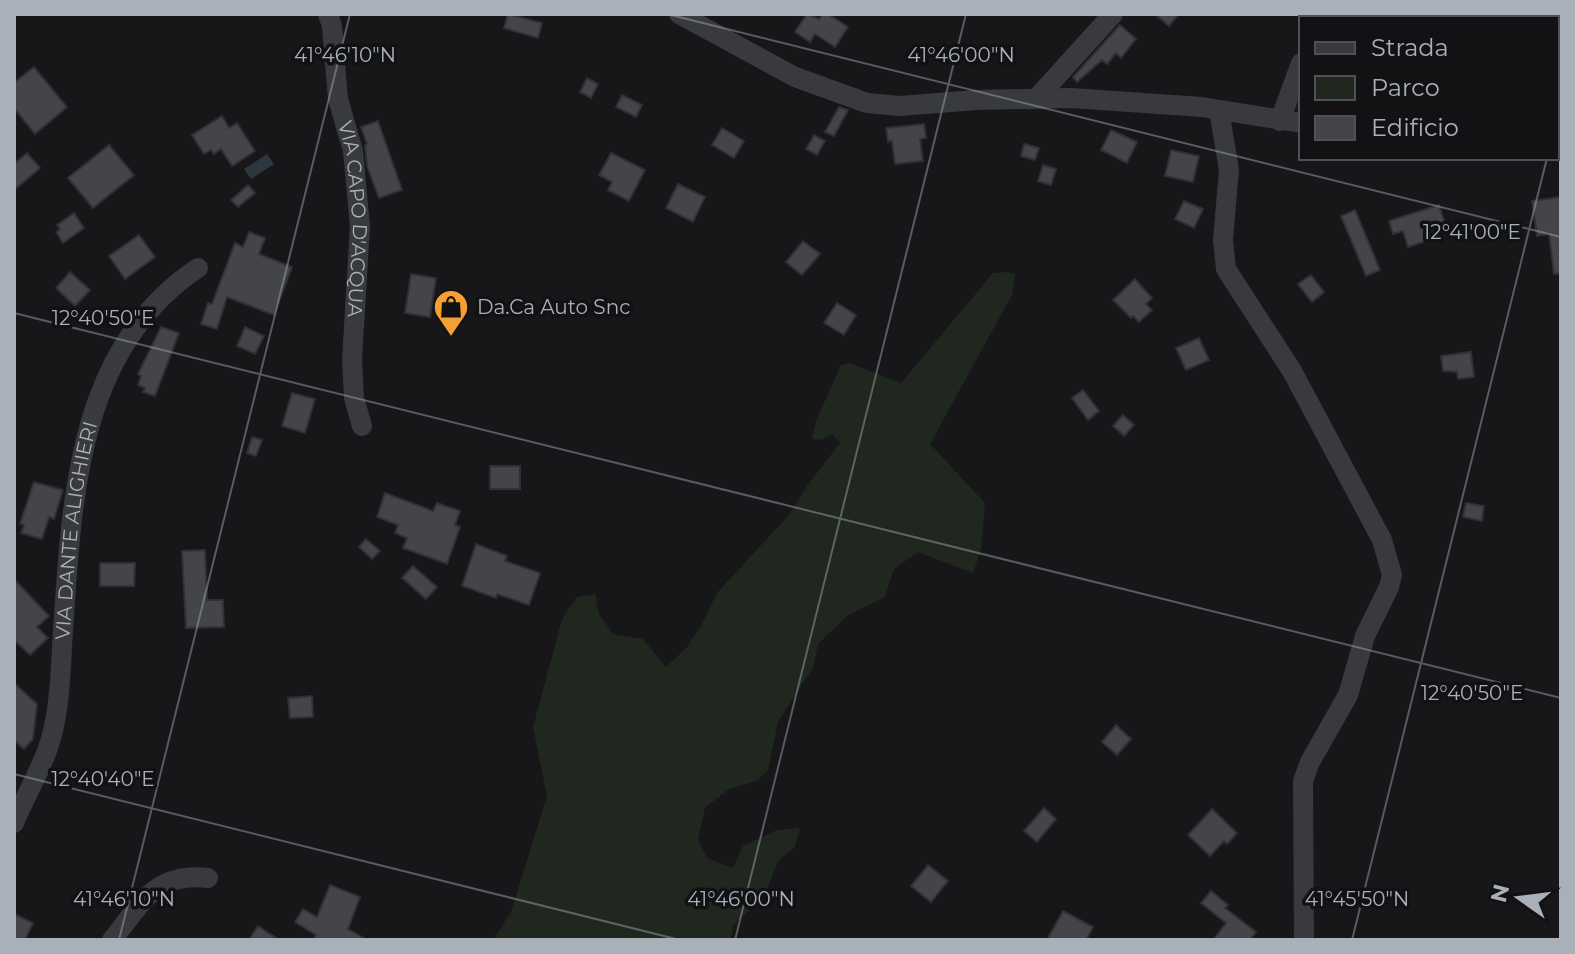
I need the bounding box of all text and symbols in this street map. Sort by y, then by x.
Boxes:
legend [1299,16,1559,160]
text: Strada [1371,33,1449,62]
text: 41°46'10"N [294,43,396,67]
text: 41°46'00"N [907,43,1015,67]
text: Parco [1371,73,1440,102]
text: Edificio [1371,113,1459,142]
street label: VIA CAPO D'ACQUA [333,118,372,319]
text: 12°41'00"E [1423,220,1521,244]
shop icon: Da.Ca Auto Snc [432,288,470,338]
place label: Da.Ca Auto Snc [477,295,630,319]
text: 12°40'50"E [52,306,154,330]
street label: VIA DANTE ALIGHIERI [50,419,102,641]
text: 12°40'50"E [1421,681,1523,705]
text: 12°40'40"E [51,767,155,791]
north arrow [1479,858,1559,938]
text: N [1485,881,1515,905]
text: 41°46'10"N [73,887,175,911]
text: 41°46'00"N [687,887,795,911]
text: 41°45'50"N [1305,887,1409,911]

